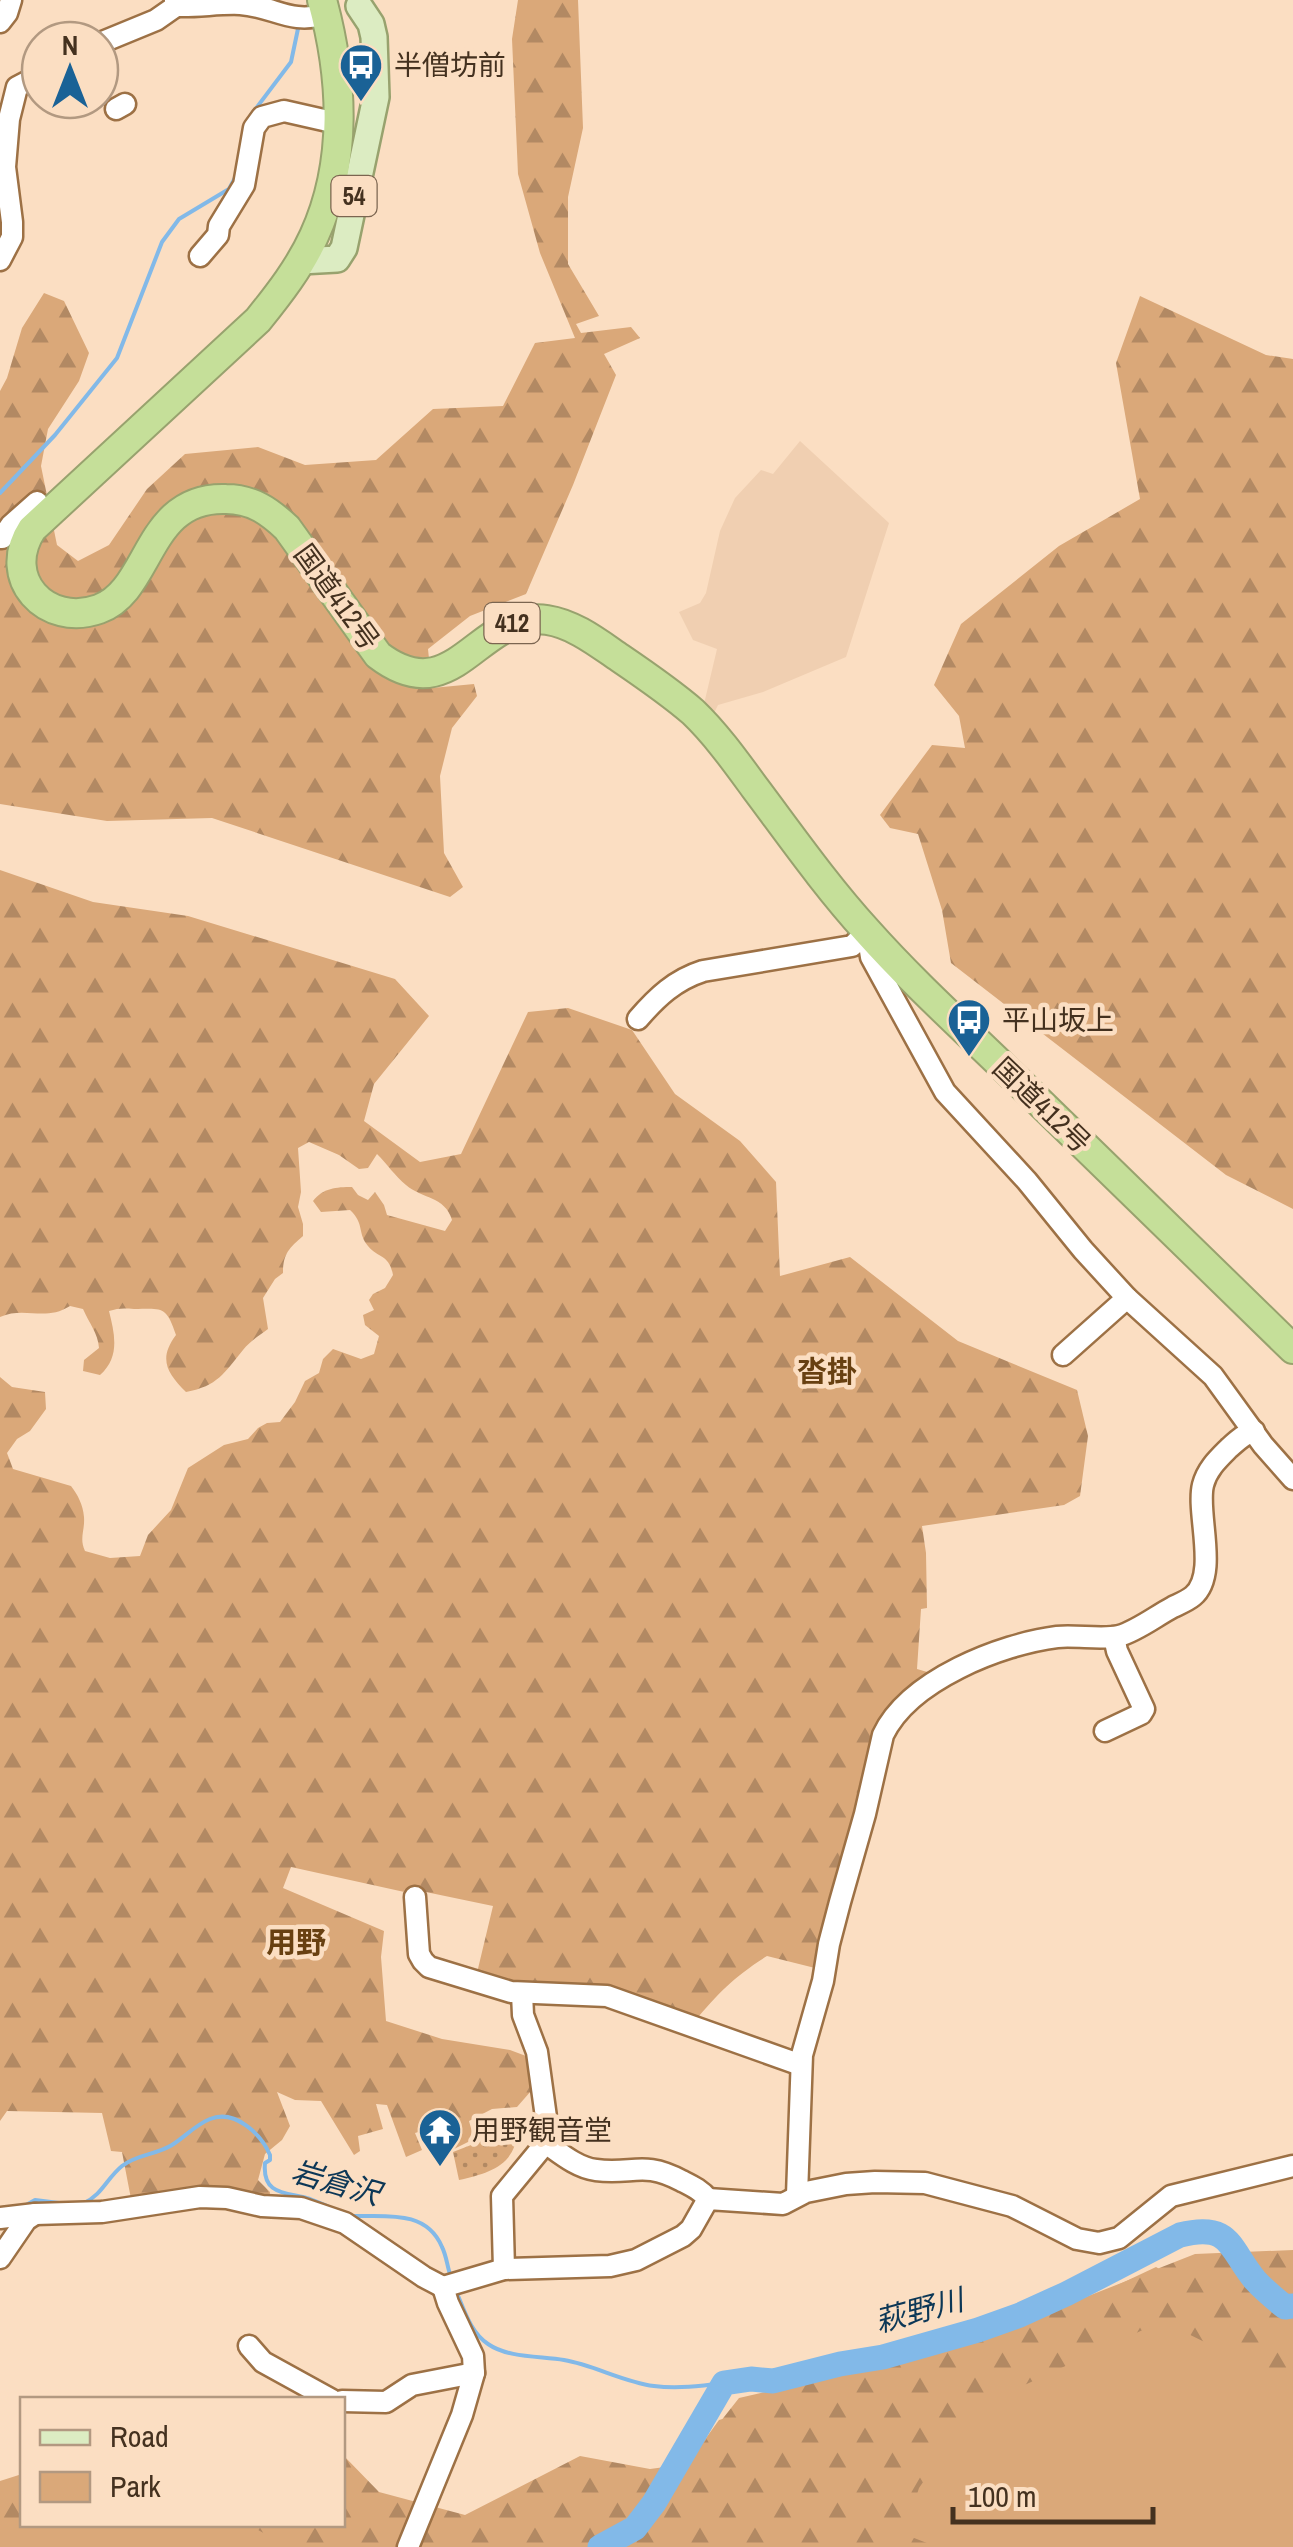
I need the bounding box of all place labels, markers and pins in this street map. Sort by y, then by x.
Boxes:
bus stop icon: 半僧坊前 [338,42,384,103]
place label: 半僧坊前 [394,46,506,84]
bus stop icon: 平山坂上 [946,997,992,1058]
place label: 平山坂上 [1002,1001,1114,1039]
temple icon: 用野観音堂 [417,2107,463,2168]
place label: 用野観音堂 [472,2111,612,2149]

